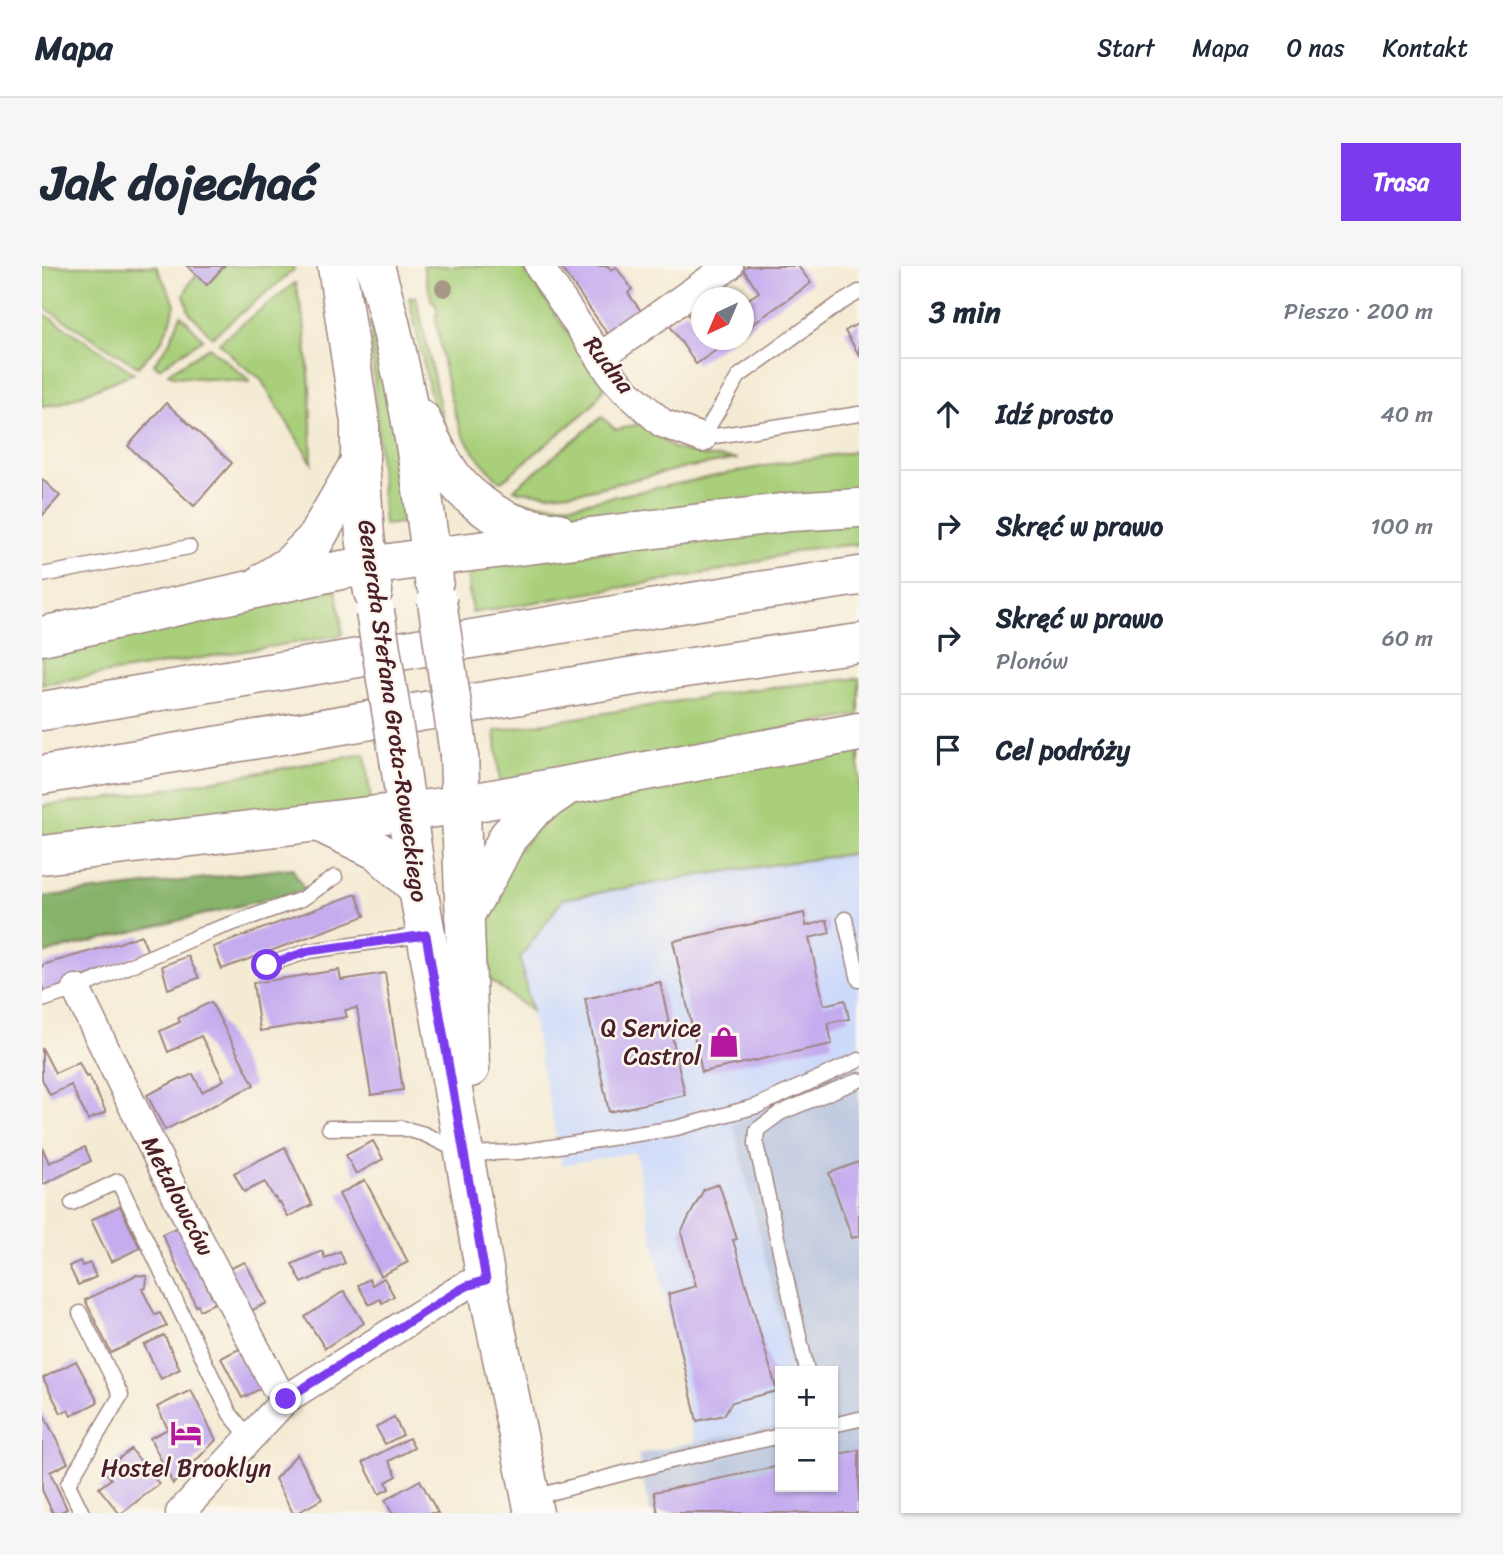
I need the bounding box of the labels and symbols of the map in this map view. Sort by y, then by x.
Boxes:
north arrow [691,287,754,350]
street label: Rudna [572,326,646,404]
street label: Generała Stefana Grota-Roweckiego [345,517,441,905]
route start [251,949,282,980]
place label: Q Service Castrol [601,1007,702,1077]
shop icon: Q Service Castrol [707,1025,741,1059]
street label: Metalowców [130,1128,227,1264]
route end [270,1383,301,1414]
hotel icon: Hostel Brooklyn [169,1416,203,1450]
place label: Hostel Brooklyn [101,1447,271,1489]

